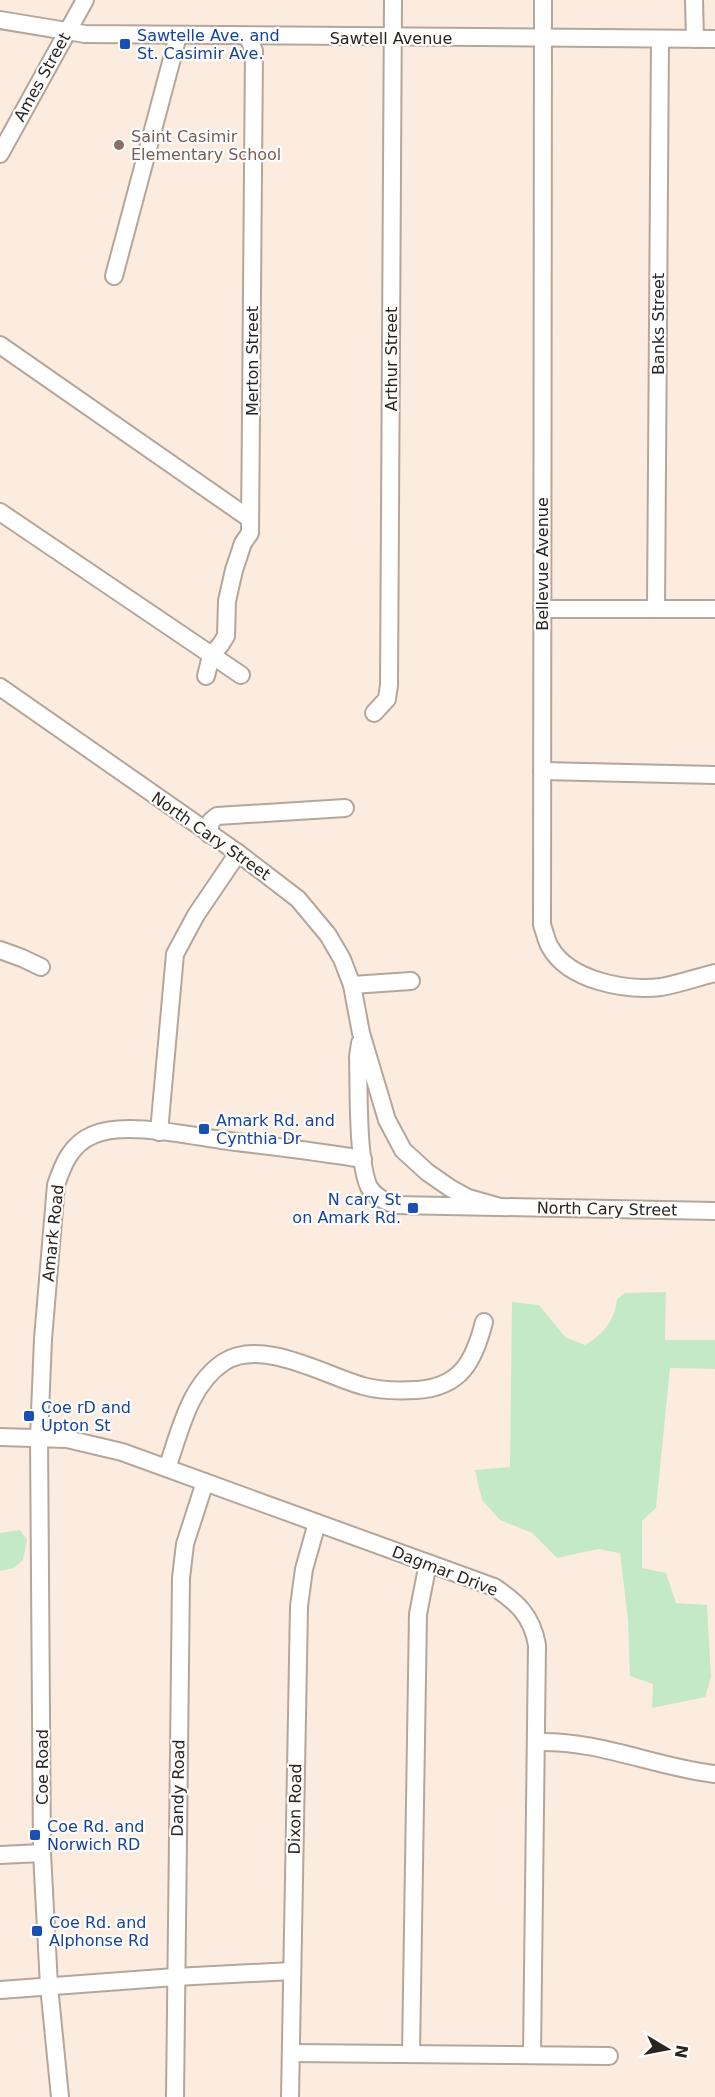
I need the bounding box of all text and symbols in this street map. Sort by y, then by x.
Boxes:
place label: Sawtelle Ave. and St. Casimir Ave. [137,26,280,63]
street label: Ames Street [10,29,74,125]
street label: Sawtell Avenue [330,29,452,48]
marker: Sawtelle Ave. and St. Casimir Ave. [118,37,132,51]
place label: Saint Casimir Elementary School [131,127,281,164]
marker: Saint Casimir Elementary School [112,138,126,152]
street label: Banks Street [649,273,668,375]
street label: Merton Street [243,306,262,416]
street label: Arthur Street [382,307,401,411]
street label: Bellevue Avenue [533,497,552,631]
street label: North Cary Street [148,788,274,884]
place label: Amark Rd. and Cynthia Dr [216,1111,335,1148]
marker: Amark Rd. and Cynthia Dr [197,1122,211,1136]
street label: Amark Road [38,1184,68,1282]
place label: N cary St on Amark Rd. [292,1190,401,1227]
street label: North Cary Street [537,1198,677,1220]
marker: N cary St on Amark Rd. [406,1201,420,1215]
place label: Coe rD and Upton St [41,1398,131,1435]
marker: Coe rD and Upton St [22,1409,36,1423]
street label: Dagmar Drive [389,1542,501,1600]
street label: Coe Road [33,1729,52,1805]
street label: Dandy Road [168,1739,188,1837]
street label: Dixon Road [285,1763,305,1855]
place label: Coe Rd. and Norwich RD [47,1817,144,1854]
marker: Coe Rd. and Norwich RD [28,1828,42,1842]
place label: Coe Rd. and Alphonse Rd [49,1913,149,1950]
marker: Coe Rd. and Alphonse Rd [30,1924,44,1938]
north arrow [637,2019,697,2079]
text: N [671,2043,692,2060]

